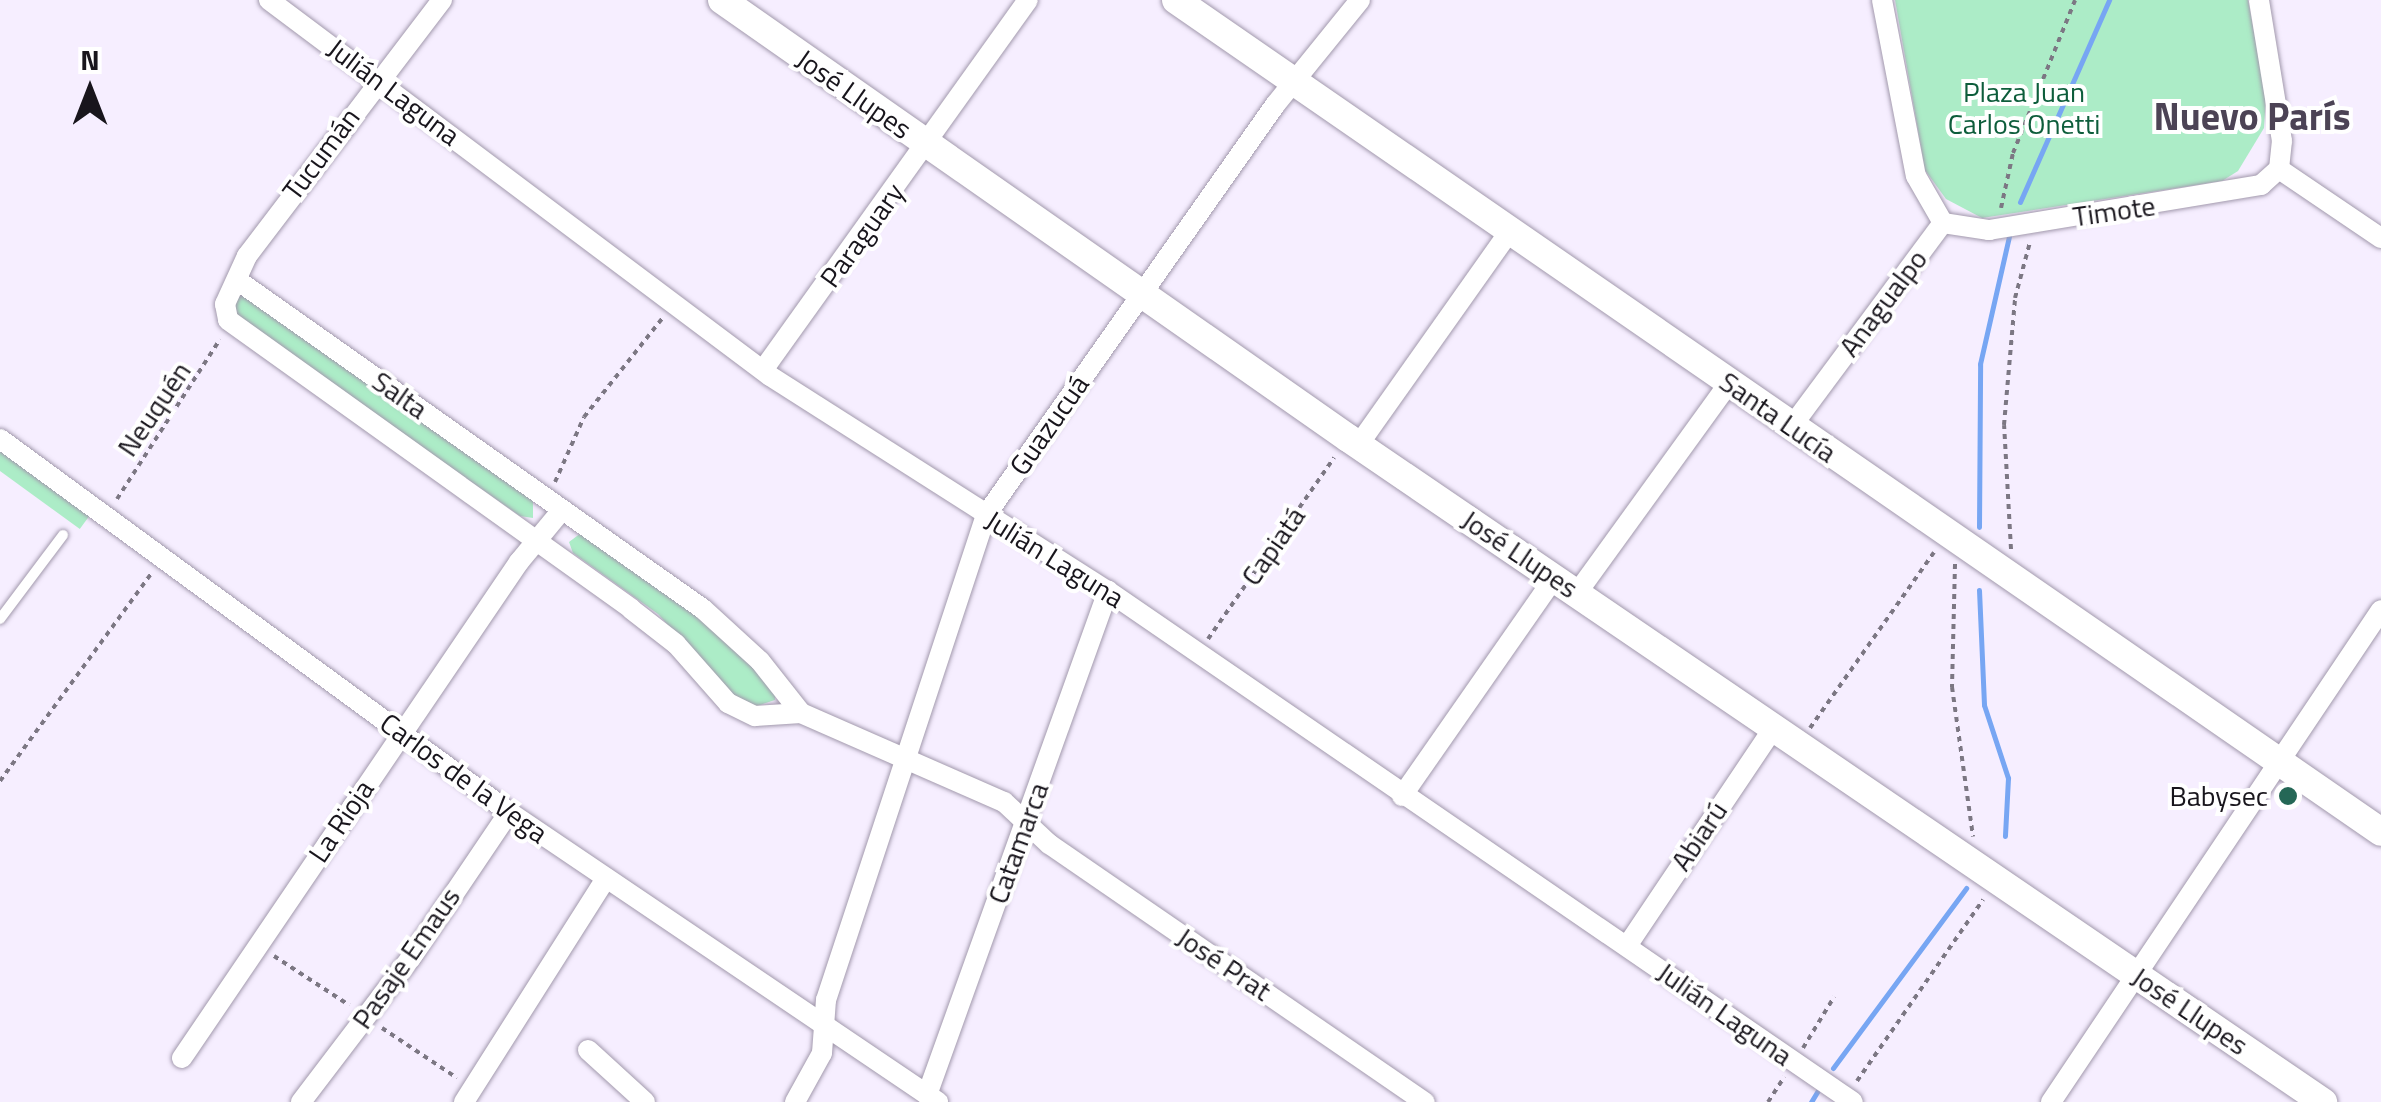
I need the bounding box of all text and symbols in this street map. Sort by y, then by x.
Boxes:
street label: Julián Laguna [321,31,467,153]
text: N [80,38,100,81]
north arrow [40,40,140,140]
street label: José Llupes [790,42,918,146]
park label: Plaza Juan Carlos Onetti [1948,75,2100,141]
district label: Nuevo París [2153,94,2351,140]
street label: Tucumán [275,101,367,207]
street label: Paraguary [813,176,911,294]
street label: Timote [2071,189,2157,233]
street label: Anagualpo [1832,243,1934,363]
street label: Neuquén [110,355,198,463]
street label: Salta [366,364,434,426]
street label: Santa Lucía [1713,365,1843,469]
street label: Guazucuá [1002,368,1096,482]
street label: Capiatá [1234,500,1312,592]
street label: Julián Laguna [980,503,1130,615]
street label: José Llupes [1456,503,1584,605]
street label: Carlos de la Vega [374,706,554,850]
street label: La Rioja [301,774,381,868]
street label: Catamarca [981,778,1055,908]
place label: Babysec [2170,779,2268,813]
marker: Babysec [2277,785,2299,807]
street label: Abiarú [1664,795,1734,877]
street label: Pasaje Emaus [345,881,467,1035]
street label: José Prat [1171,920,1277,1008]
street label: Julián Laguna [1651,955,1799,1073]
street label: José Llupes [2126,960,2254,1062]

